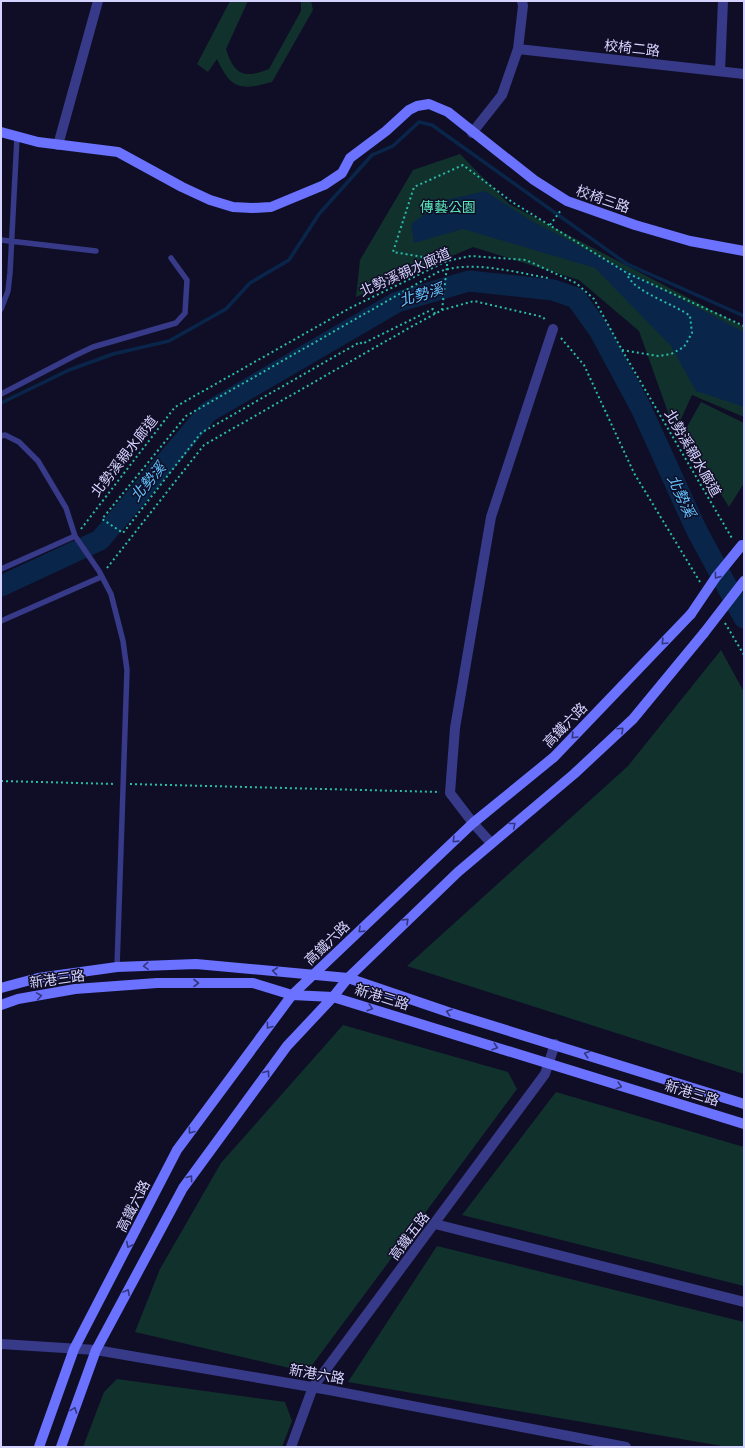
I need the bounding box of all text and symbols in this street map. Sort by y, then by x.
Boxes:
street label: 校椅二路 [603,37,661,60]
street label: 校椅三路 [574,182,632,217]
park label: 傳藝公園 [420,199,476,216]
street label: 北勢溪親水廊道 [357,244,453,300]
water label: 北勢溪 [397,280,445,310]
street label: 北勢溪親水廊道 [661,406,725,500]
street label: 北勢溪親水廊道 [87,412,161,500]
water label: 北勢溪 [127,459,169,505]
water label: 北勢溪 [663,472,699,520]
one-way arrow [715,571,722,578]
one-way arrow [661,637,669,645]
street label: 高鐵六路 [540,699,591,751]
one-way arrow [617,728,624,735]
one-way arrow [572,731,579,739]
one-way arrow [508,822,516,829]
one-way arrow [452,835,460,842]
street label: 高鐵六路 [301,918,353,969]
one-way arrow [401,919,409,926]
one-way arrow [358,925,366,932]
one-way arrow [143,962,149,970]
street label: 新港三路 [28,967,86,992]
one-way arrow [272,967,278,976]
one-way arrow [193,979,199,987]
street label: 新港三路 [353,981,411,1014]
one-way arrow [36,992,42,1000]
one-way arrow [367,1003,374,1012]
one-way arrow [446,1008,453,1017]
one-way arrow [267,1022,274,1029]
one-way arrow [491,1042,498,1051]
one-way arrow [583,1050,590,1059]
one-way arrow [262,1071,269,1078]
street label: 新港三路 [663,1077,721,1110]
one-way arrow [615,1081,622,1090]
one-way arrow [189,1126,196,1133]
one-way arrow [185,1176,192,1183]
street label: 高鐵六路 [113,1177,154,1235]
street label: 高鐵五路 [386,1209,433,1264]
one-way arrow [126,1240,134,1248]
one-way arrow [123,1289,130,1296]
street label: 新港六路 [288,1361,346,1388]
one-way arrow [70,1407,78,1414]

